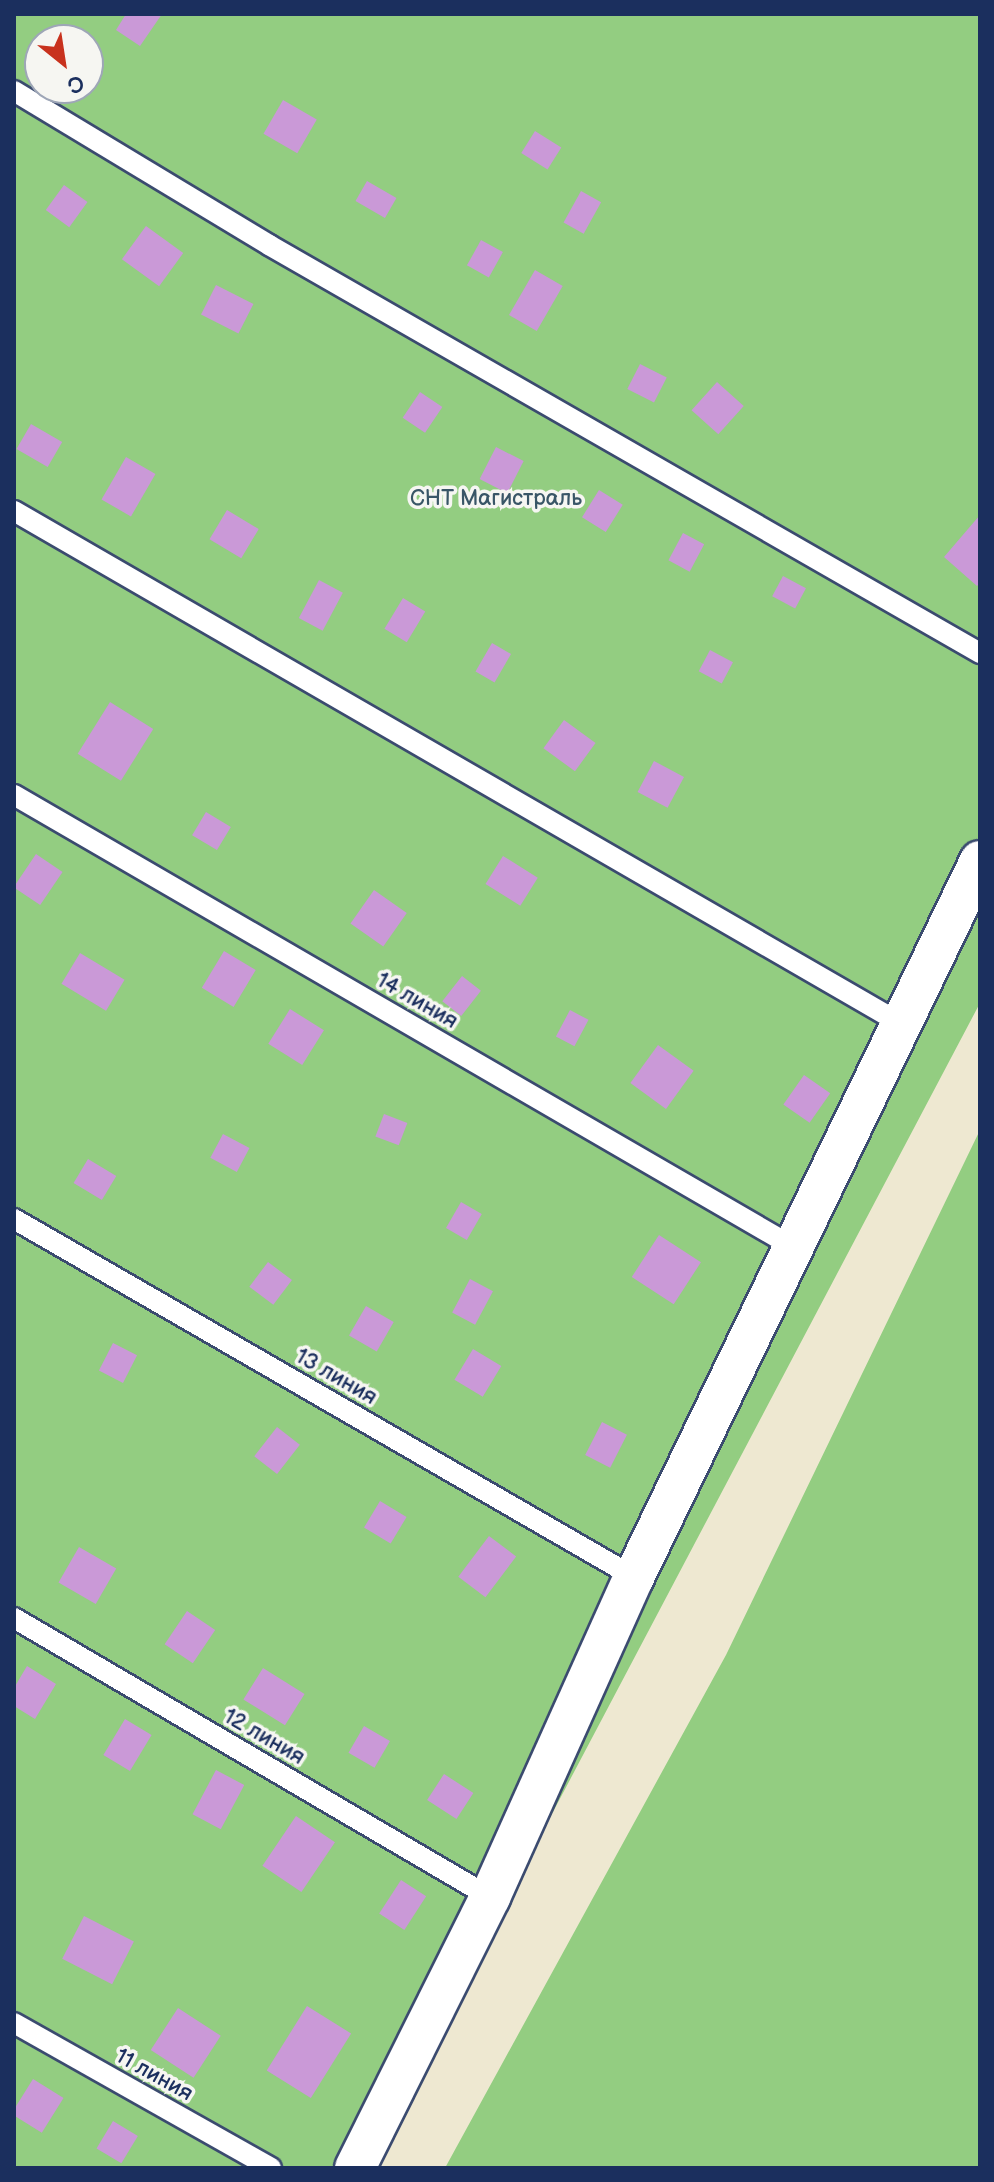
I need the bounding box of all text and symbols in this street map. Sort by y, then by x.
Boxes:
north arrow [24,24,104,104]
text: С [62,68,89,99]
park label: СНТ Магистраль [410,486,582,512]
street label: 14 линия [372,967,462,1035]
street label: 13 линия [291,1343,381,1411]
street label: 12 линия [219,1703,309,1771]
street label: 11 линия [111,2043,197,2107]

